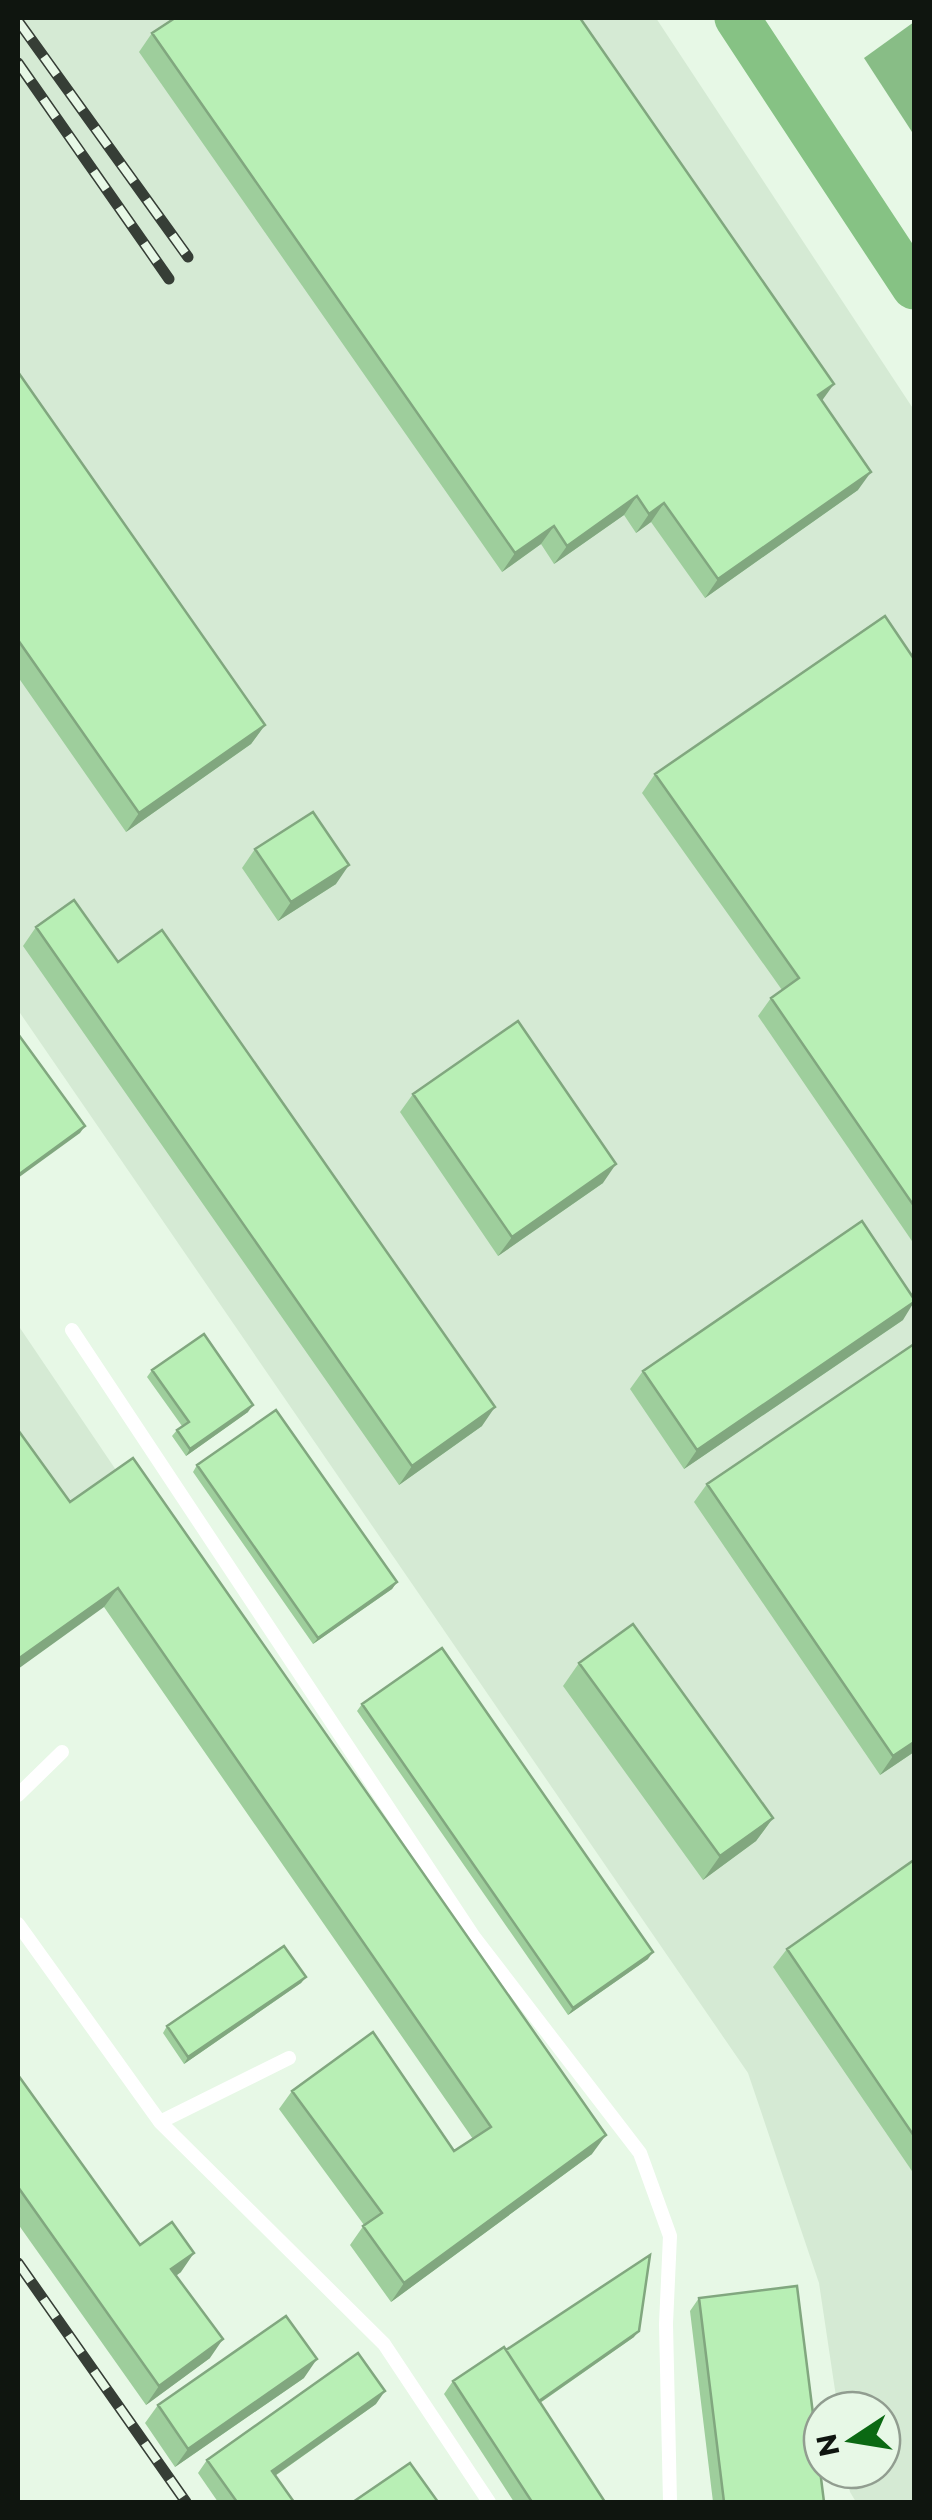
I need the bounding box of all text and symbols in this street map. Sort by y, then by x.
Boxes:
north arrow [802,2390,902,2490]
text: N [809,2431,847,2460]

